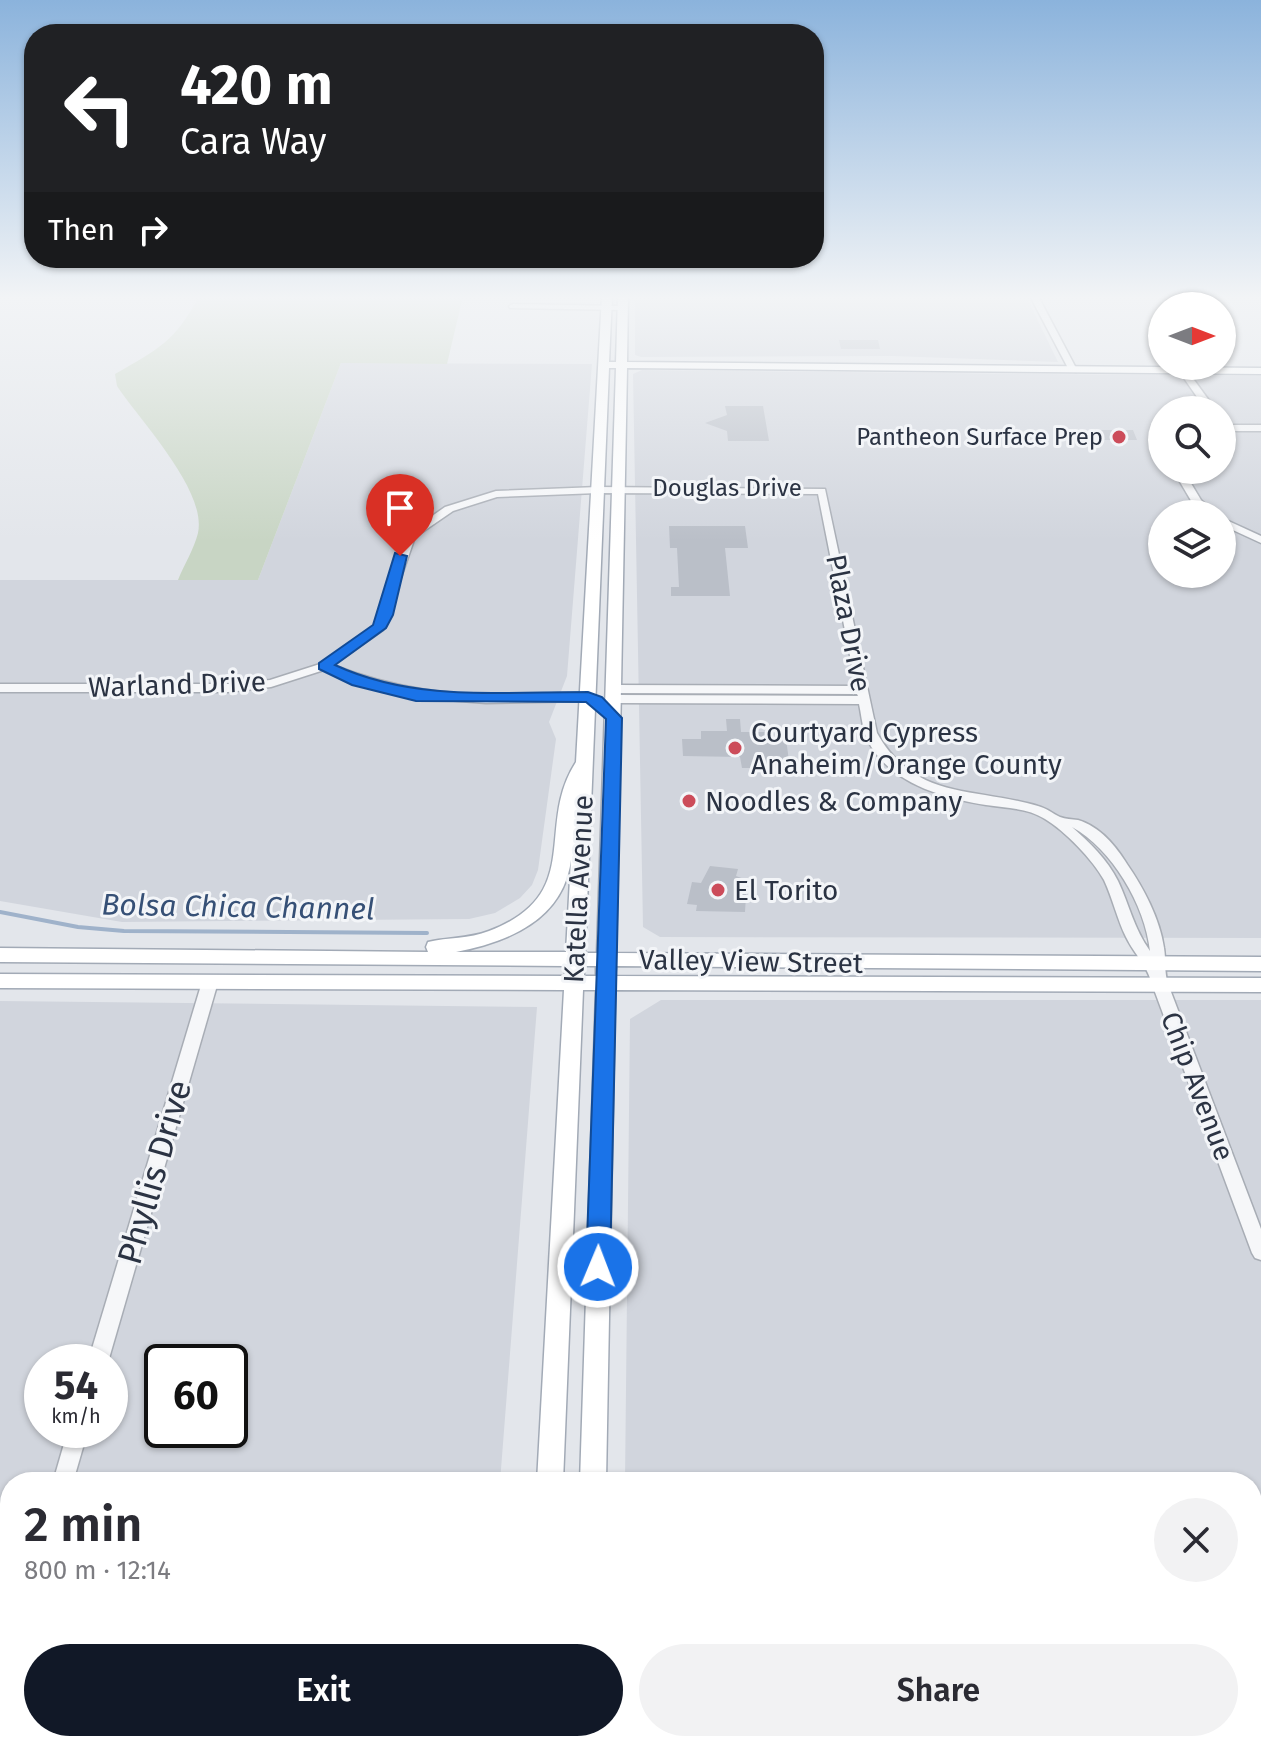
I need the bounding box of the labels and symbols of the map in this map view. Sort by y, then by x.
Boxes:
north arrow [1148,292,1236,380]
place label: Pantheon Surface Prep [856,423,1103,451]
marker: Pantheon Surface Prep [1110,428,1128,446]
pin [366,474,434,556]
street label: Douglas Drive [652,474,802,502]
street label: Plaza Drive [819,552,878,695]
street label: Warland Drive [88,665,266,704]
place label: Courtyard Cypress Anaheim/Orange County [751,716,1062,781]
marker: Courtyard Cypress Anaheim/Orange County [726,739,744,757]
place label: Noodles & Company [705,785,962,818]
marker: Noodles & Company [680,792,698,810]
street label: Katella Avenue [557,794,600,984]
place label: El Torito [734,874,838,907]
marker: El Torito [709,881,727,899]
water label: Bolsa Chica Channel [101,887,375,927]
street label: Valley View Street [639,943,864,980]
street label: Chip Avenue [1154,1007,1241,1165]
street label: Phyllis Drive [109,1075,200,1269]
position arrow [556,1225,640,1309]
speed limit sign: 60 [144,1344,248,1448]

